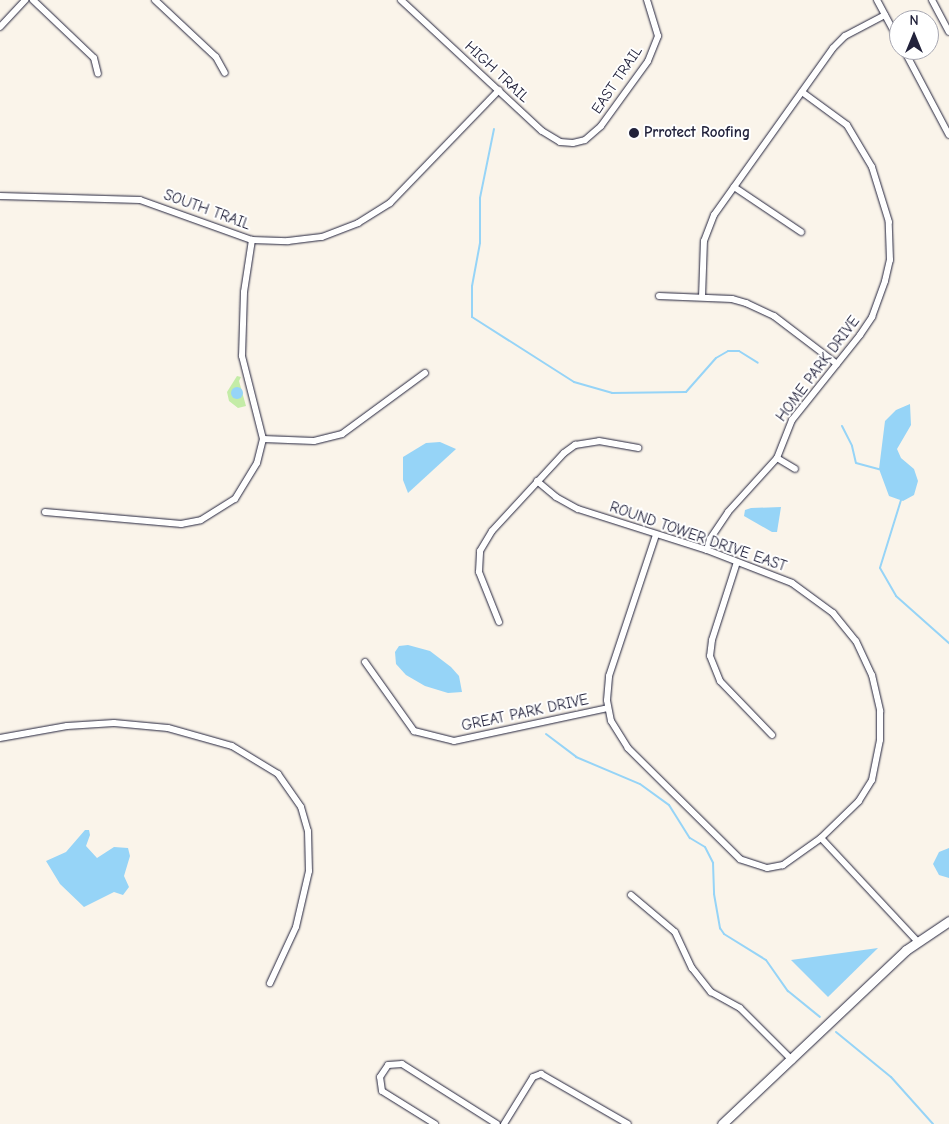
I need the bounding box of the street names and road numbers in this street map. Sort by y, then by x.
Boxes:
street label: HIGH TRAIL [461,38,533,106]
street label: EAST TRAIL [588,43,646,117]
street label: SOUTH TRAIL [161,186,253,234]
street label: HOME PARK DRIVE [773,313,863,425]
street label: ROUND TOWER DRIVE EAST [607,498,789,576]
street label: GREAT PARK DRIVE [460,691,590,735]

